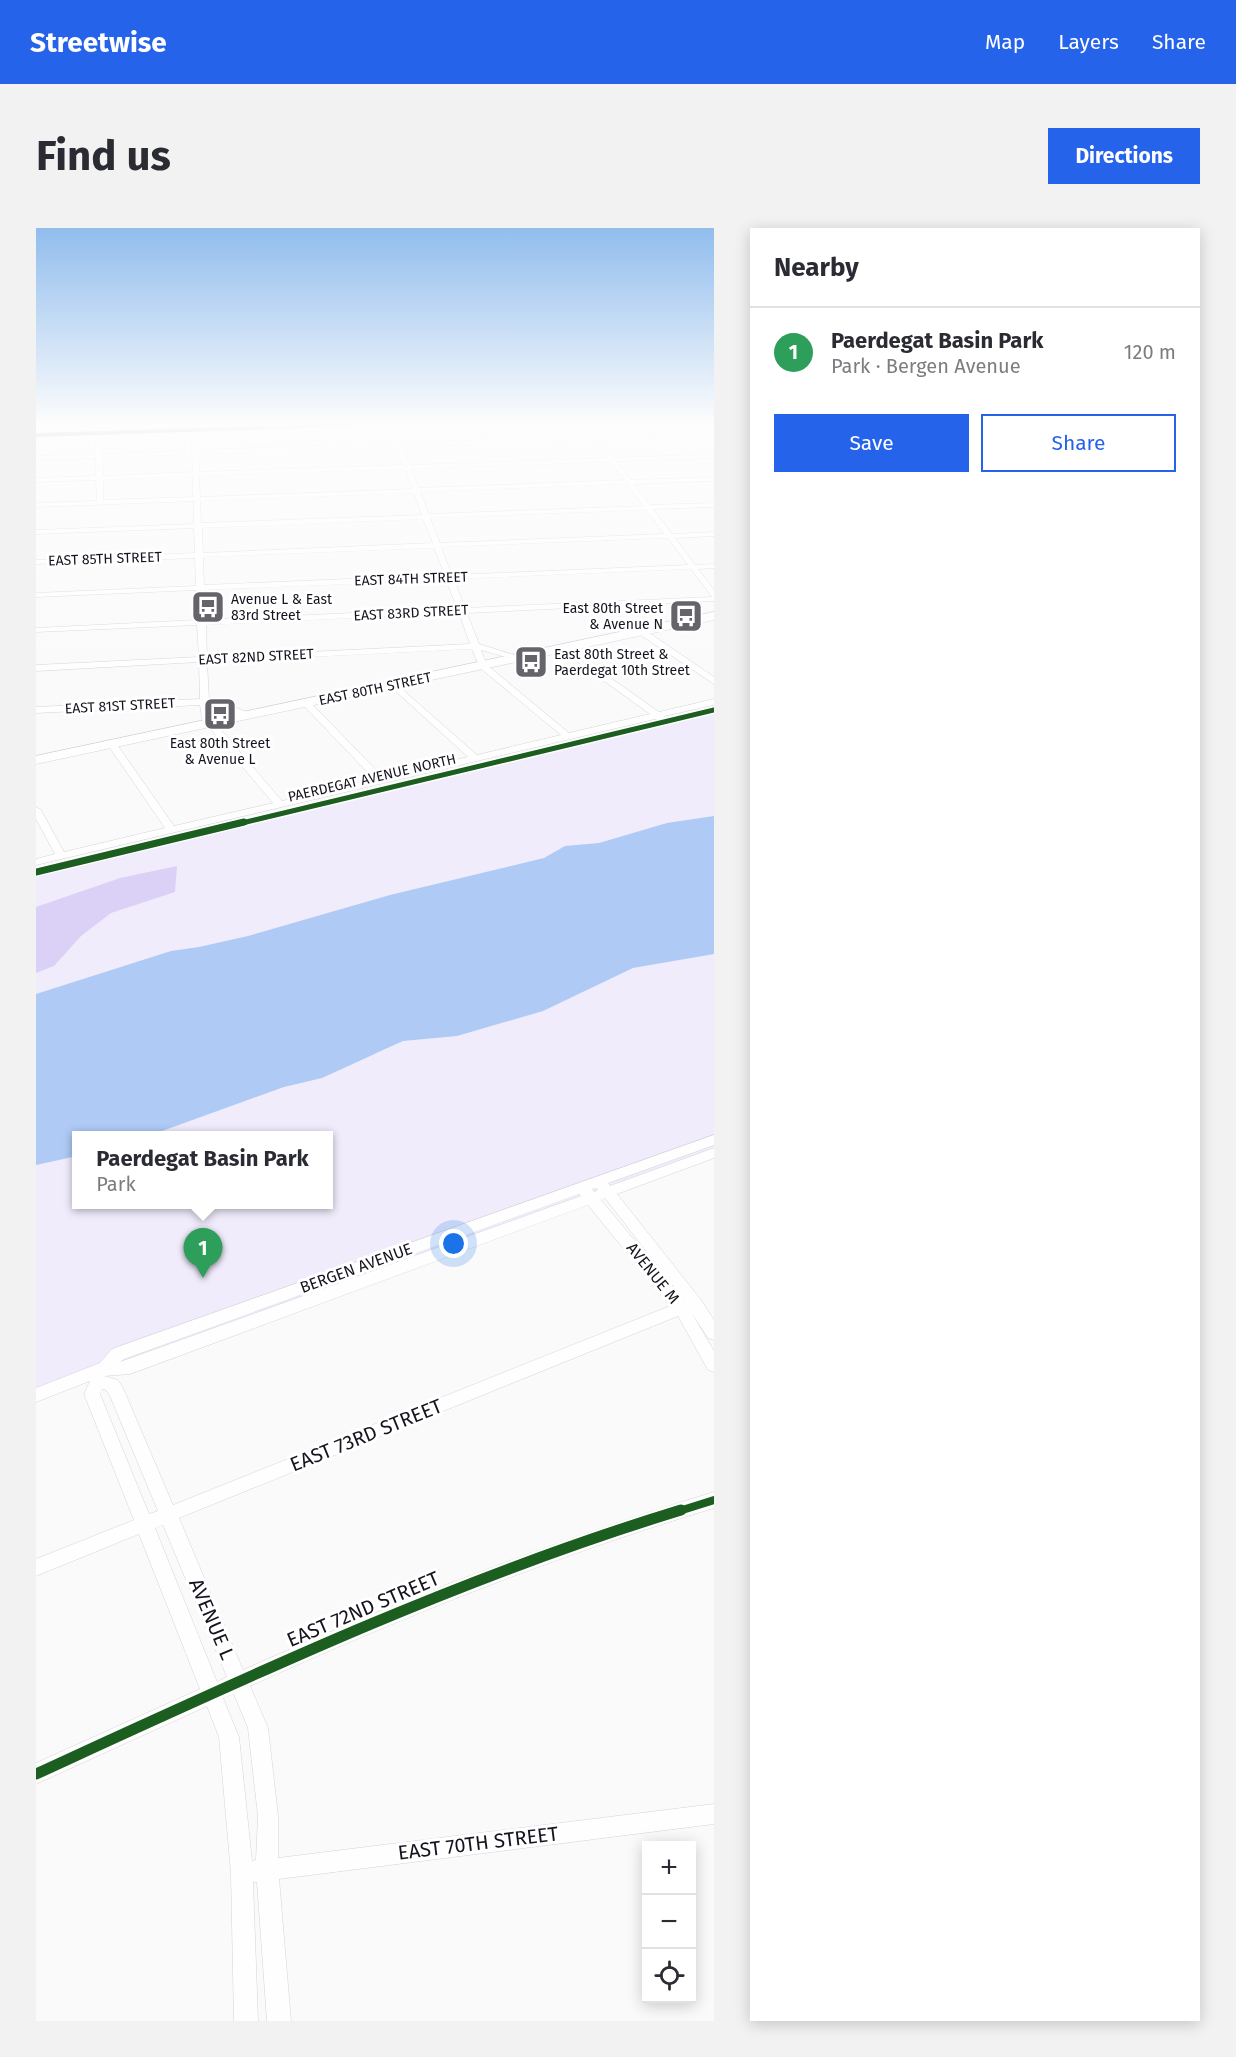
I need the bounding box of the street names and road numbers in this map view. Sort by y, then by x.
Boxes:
street label: EAST 85TH STREET [48,548,163,569]
street label: EAST 84TH STREET [354,568,469,589]
street label: EAST 83RD STREET [353,601,470,624]
street label: EAST 82ND STREET [198,645,315,669]
street label: EAST 80TH STREET [317,669,434,709]
street label: EAST 81ST STREET [64,695,176,717]
street label: PAERDEGAT AVENUE NORTH [286,750,458,806]
street label: BERGEN AVENUE [297,1239,415,1297]
street label: AVENUE M [623,1239,683,1307]
street label: EAST 73RD STREET [286,1393,446,1476]
street label: EAST 72ND STREET [283,1566,443,1652]
street label: AVENUE L [184,1575,240,1663]
street label: EAST 70TH STREET [396,1821,560,1865]

